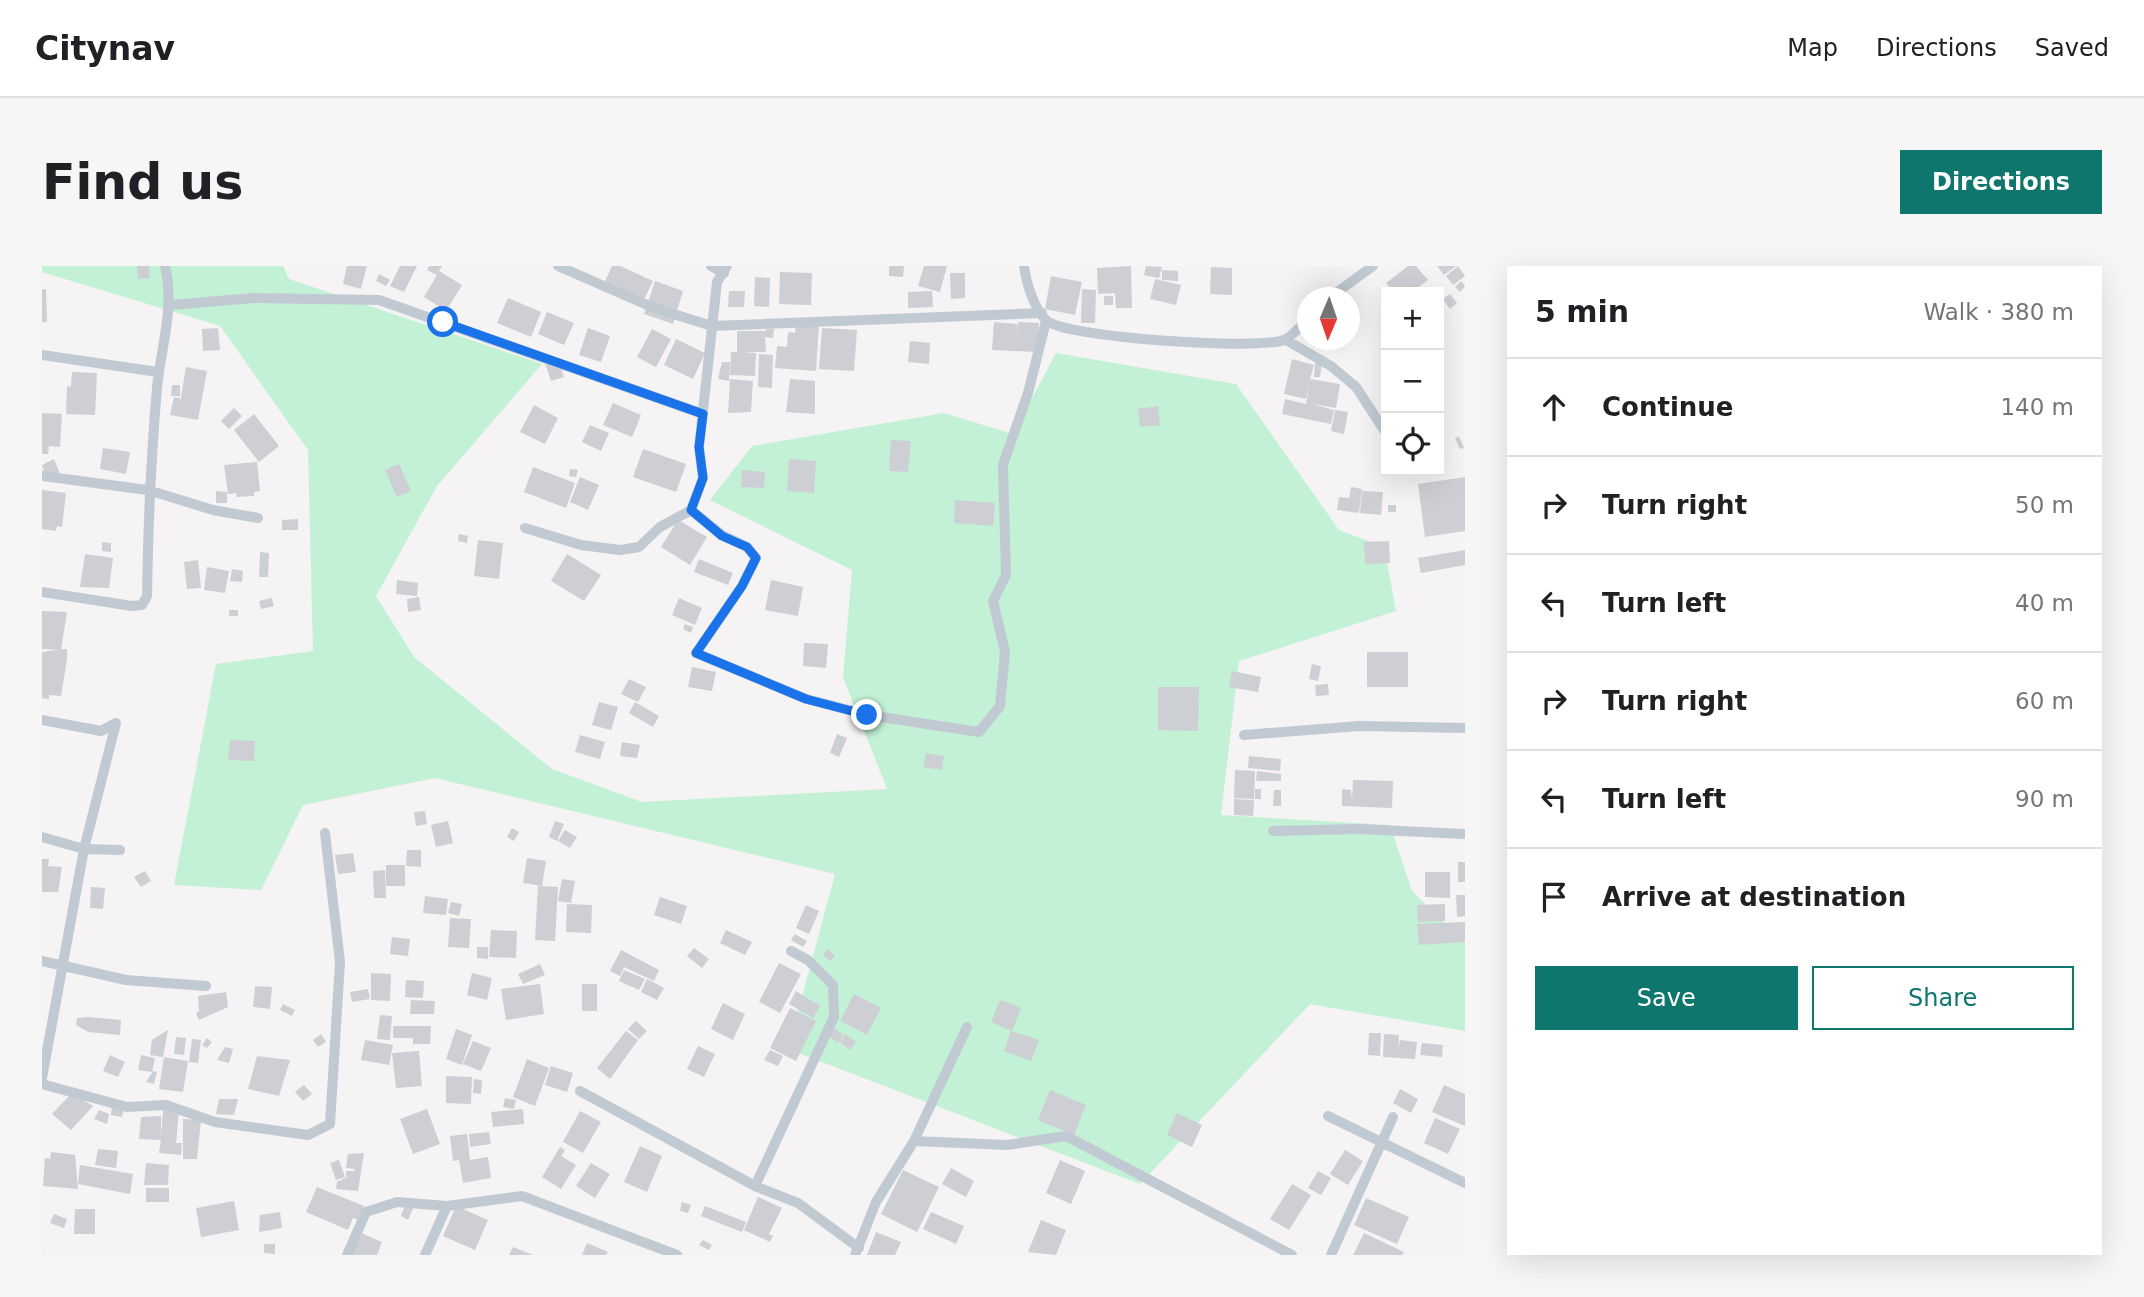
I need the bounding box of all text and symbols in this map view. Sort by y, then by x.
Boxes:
text: Citynav [35,29,175,68]
text: Map [1787,34,1838,62]
text: Directions [1876,34,1997,62]
text: Saved [2035,34,2109,62]
button: Directions [1900,150,2102,214]
text: Find us [42,154,243,211]
north arrow [1297,287,1360,350]
map controls [1381,287,1444,476]
button: + [1381,287,1444,350]
text: 5 min [1535,294,1629,329]
text: Walk · 380 m [1923,299,2074,325]
route start [427,306,458,337]
button: − [1381,350,1444,413]
icon: ahead [1535,388,1573,426]
text: Continue [1602,392,1733,422]
text: 140 m [2000,394,2074,420]
button: locate [1381,413,1444,476]
icon: right [1535,486,1573,524]
text: Turn right [1602,490,1747,520]
text: 50 m [2015,492,2074,518]
icon: left [1535,584,1573,622]
text: Turn left [1602,588,1726,618]
text: 40 m [2015,590,2074,616]
icon: right [1535,682,1573,720]
text: Turn right [1602,686,1747,716]
text: 60 m [2015,688,2074,714]
route end [851,699,882,730]
icon: left [1535,780,1573,818]
text: Turn left [1602,784,1726,814]
text: 90 m [2015,786,2074,812]
icon: arrive [1535,878,1573,916]
text: Arrive at destination [1602,882,1906,912]
button: Save [1535,966,1798,1030]
button: Share [1812,966,2074,1030]

